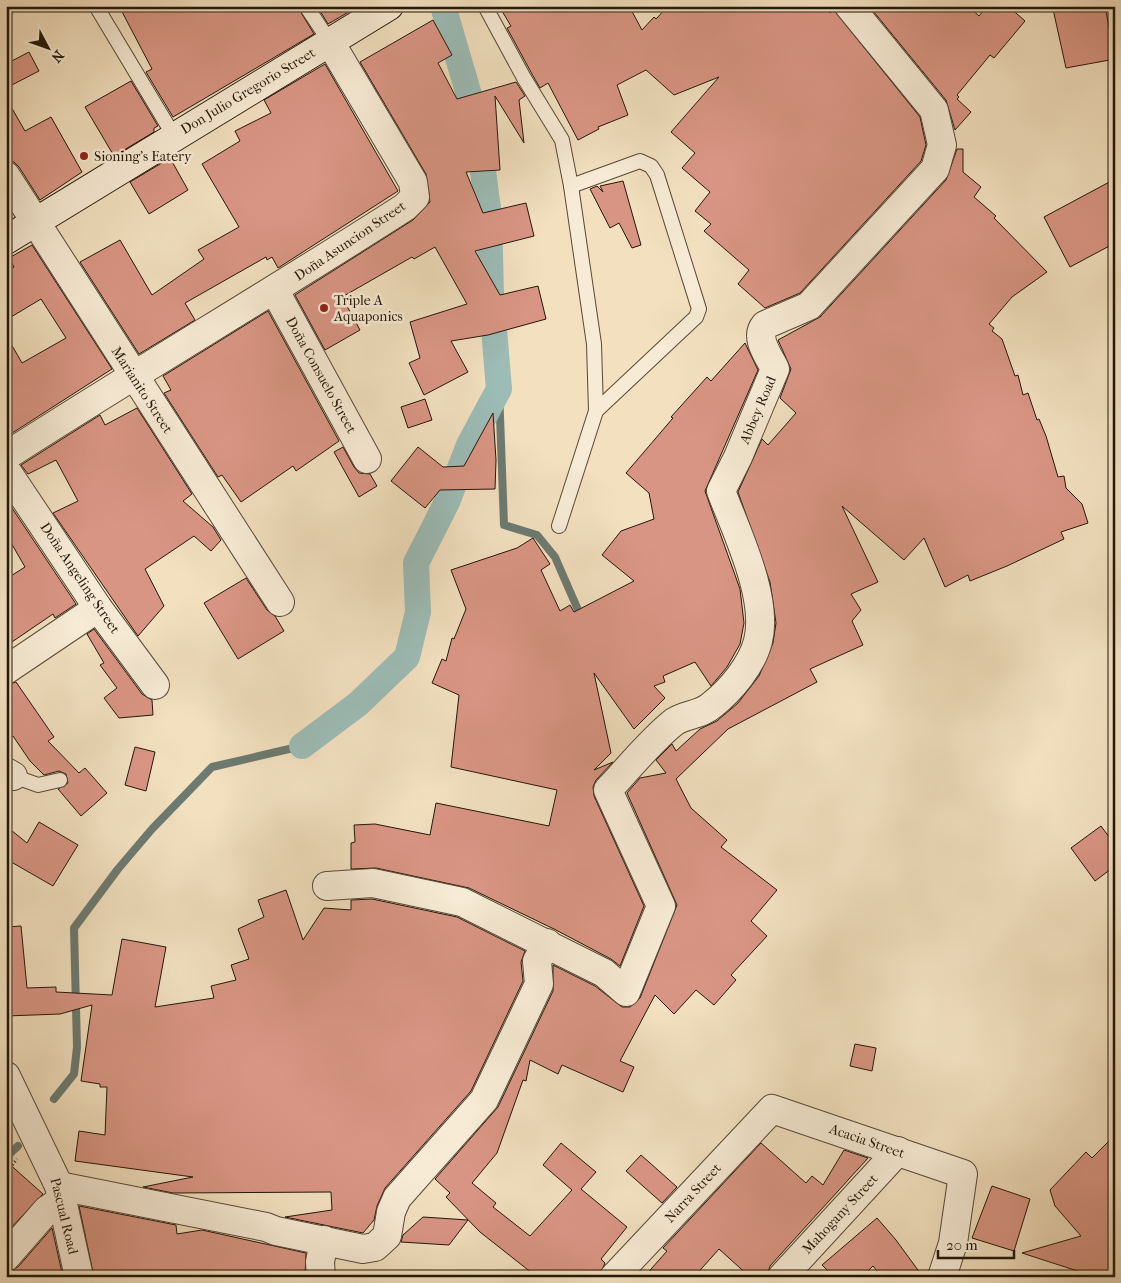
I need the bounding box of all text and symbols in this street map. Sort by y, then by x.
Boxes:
north arrow [22,22,72,72]
street label: Don Julio Gregorio Street [178,44,318,138]
text: N [47,47,67,66]
place label: Sioning's Eatery [94,148,192,165]
marker: Sioning's Eatery [78,150,90,162]
street label: Doña Asuncion Street [291,197,409,285]
place label: Triple A Aquaponics [333,292,403,325]
marker: Triple A Aquaponics [318,302,330,314]
street label: Doña Consuelo Street [282,314,360,436]
street label: Marianito Street [108,343,176,437]
street label: Abbey Road [736,373,780,447]
street label: Doña Angeling Street [36,519,124,637]
street label: Acacia Street [826,1120,907,1162]
street label: Narra Street [661,1160,725,1226]
street label: Mahogany Street [799,1170,881,1258]
street label: Pascual Road [46,1176,82,1257]
scale bar [938,1228,1015,1260]
text: 20 m [946,1236,978,1254]

